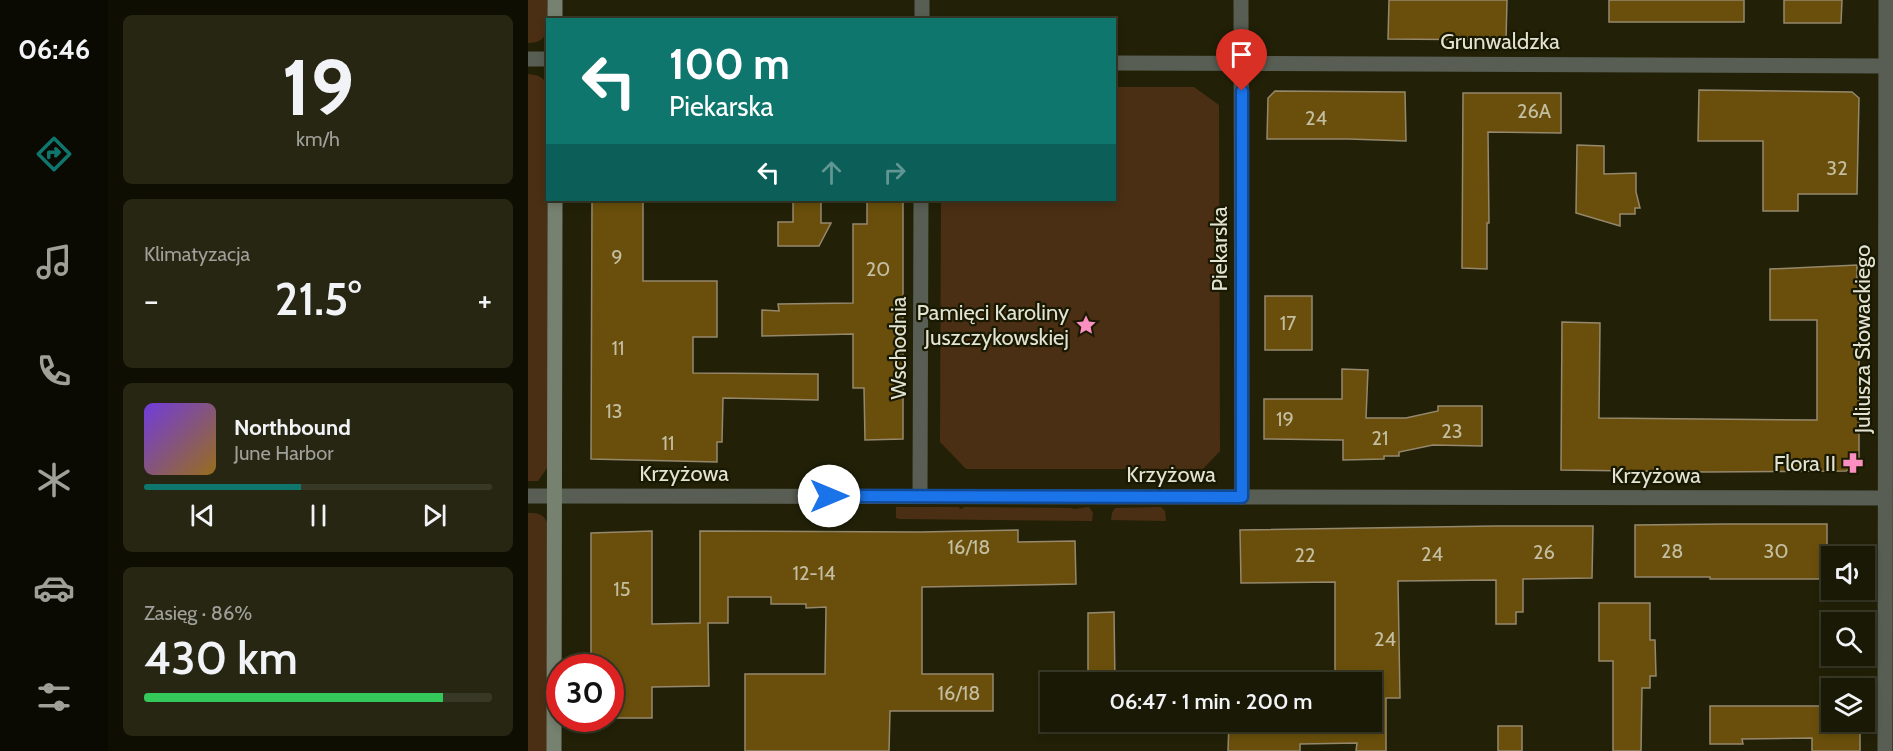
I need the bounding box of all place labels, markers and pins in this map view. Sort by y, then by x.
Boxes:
pin [1216,29,1267,91]
place label: Pamięci Karoliny Juszczykowskiej [917,299,1069,351]
place icon: Pamięci Karoliny Juszczykowskiej [1074,313,1098,337]
place label: Flora II [1774,450,1836,477]
pharmacy icon: Flora II [1841,451,1865,475]

